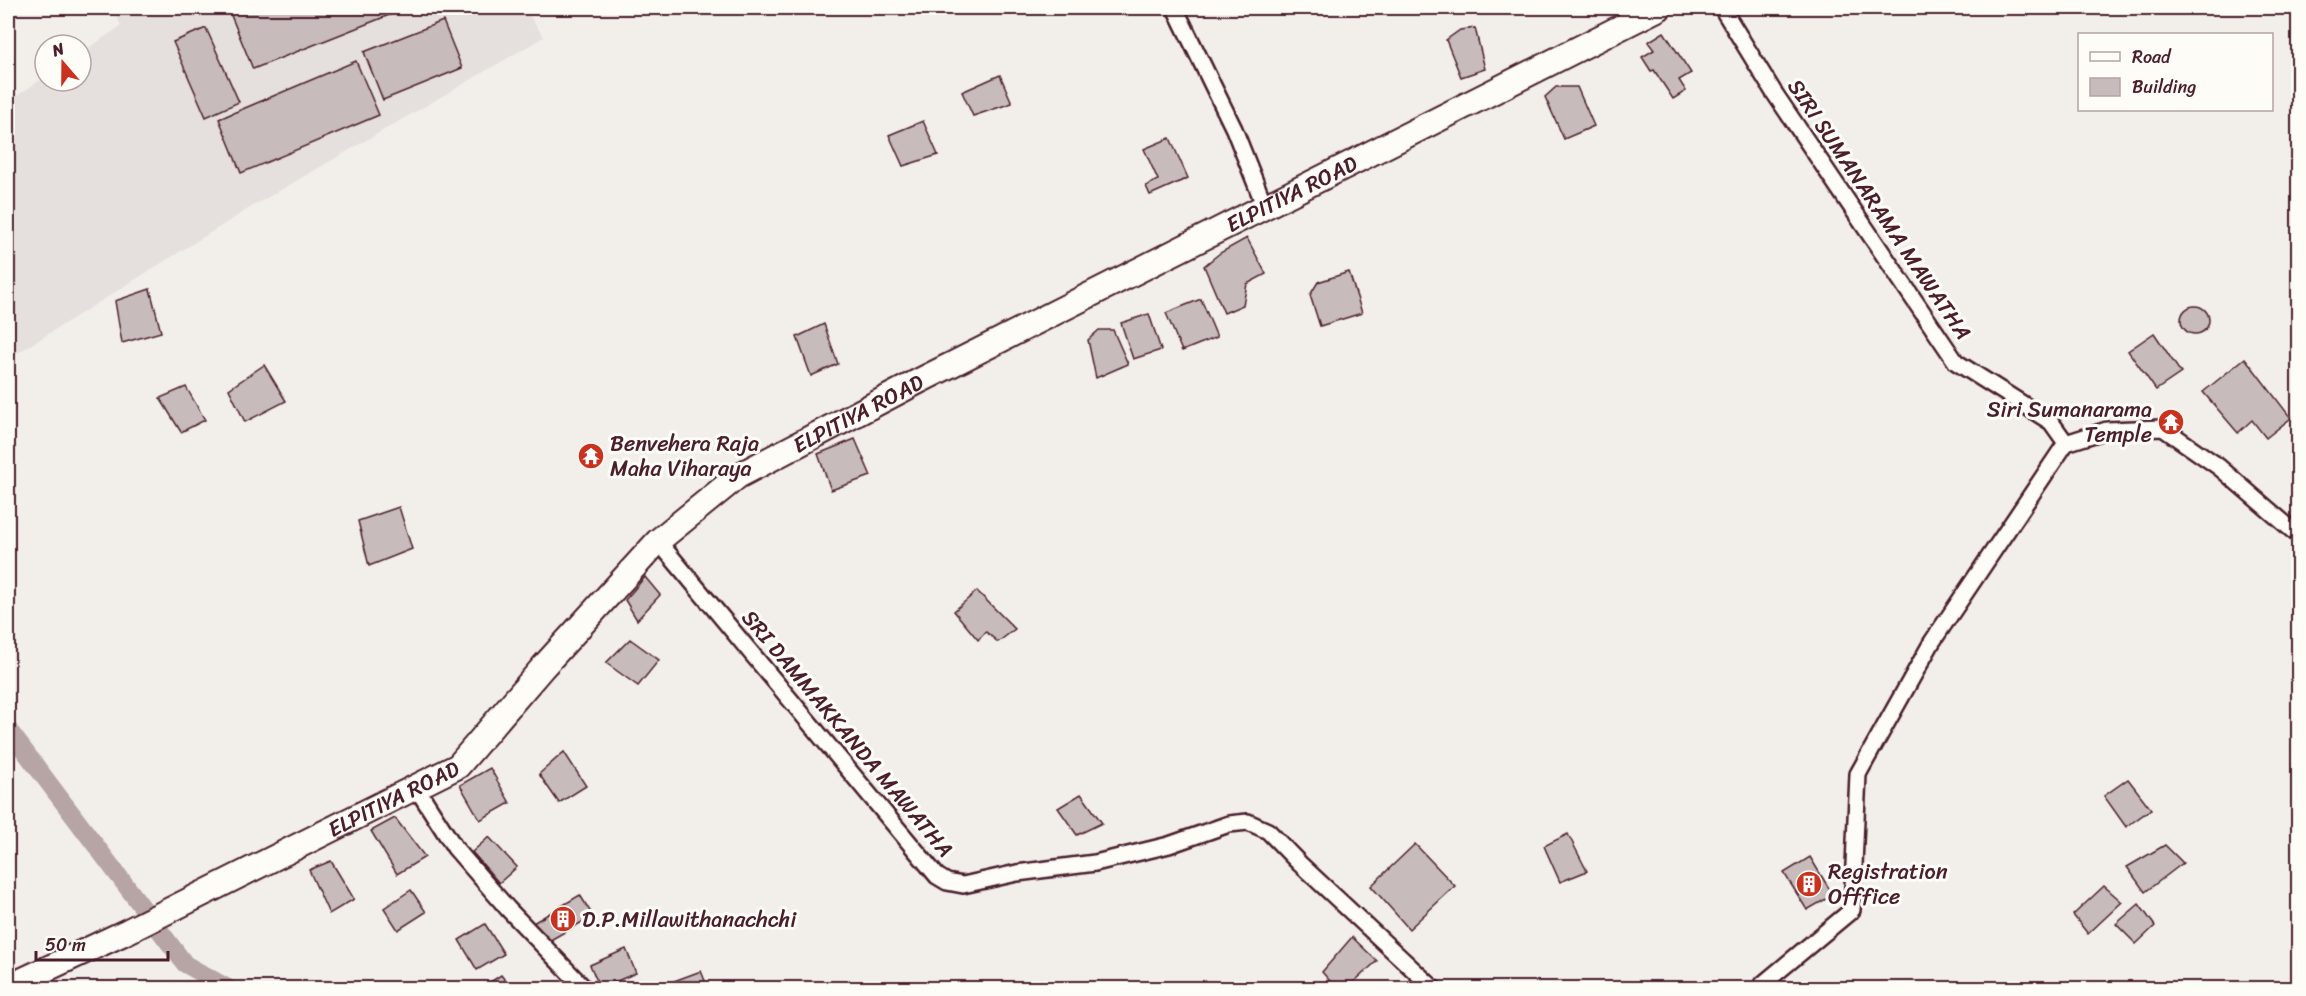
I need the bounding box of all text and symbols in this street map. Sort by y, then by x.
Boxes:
north arrow [33,33,93,93]
legend [2078,33,2273,111]
text: N [47,34,69,65]
text: Road [2132,41,2172,73]
street label: SIRI SUMANARAMA MAWATHA [1777,70,1982,348]
text: Building [2132,71,2196,103]
street label: ELPITIYA ROAD [1219,144,1365,243]
street label: ELPITIYA ROAD [786,363,931,464]
place label: Siri Sumanarama Temple [1987,390,2152,454]
temple icon: Siri Sumanarama Temple [2156,407,2186,437]
place label: Benvehera Raja Maha Viharaya [610,424,759,488]
temple icon: Benvehera Raja Maha Viharaya [576,441,606,471]
street label: SRI DAMMAKKANDA MAWATHA [732,600,964,866]
street label: ELPITIYA ROAD [321,749,466,848]
place label: Registration Offfice [1828,852,1948,916]
building icon: Registration Offfice [1794,869,1824,899]
place label: D.P.Millawithanachchi [582,900,797,939]
building icon: D.P.Millawithanachchi [548,904,578,934]
scale bar [36,924,168,962]
text: 50 m [45,929,86,961]

